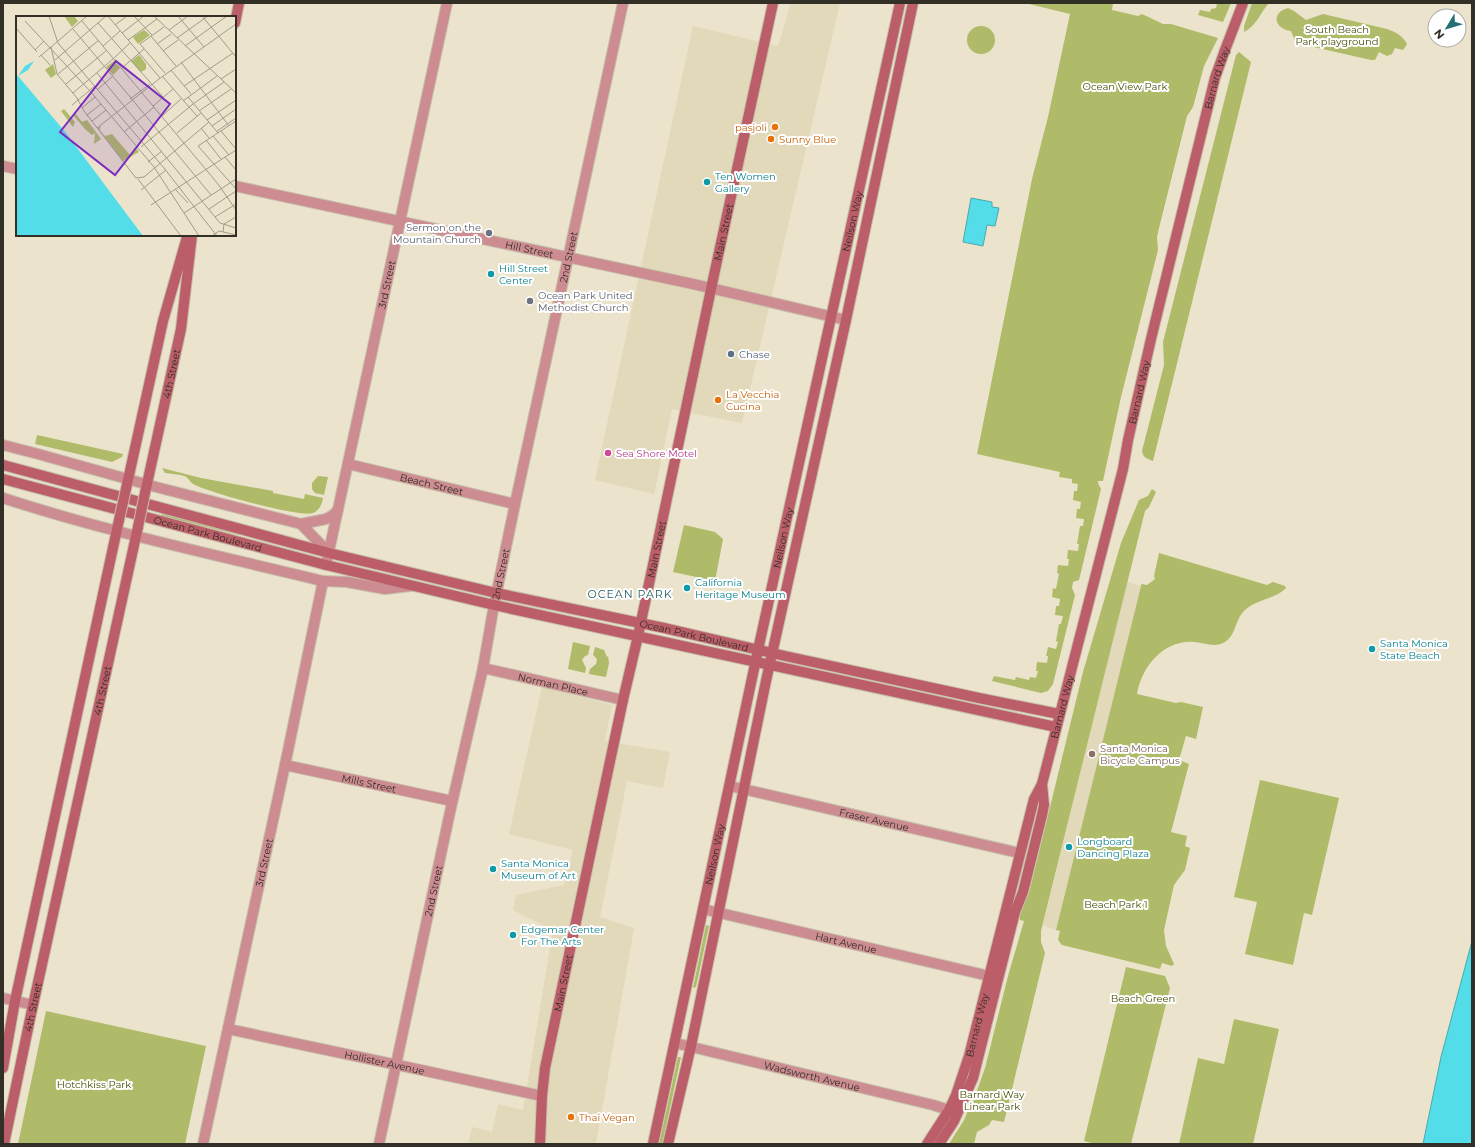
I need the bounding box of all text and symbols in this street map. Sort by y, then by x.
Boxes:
north arrow [1427,8,1467,48]
inset map [16,16,236,236]
park label: South Beach Park playground [1295,23,1379,48]
text: N [1431,26,1447,42]
street label: Barnard Way [1201,44,1233,110]
park label: Ocean View Park [1083,80,1167,93]
place label: pasjoli [735,121,767,134]
marker: pasjoli [770,122,780,132]
place label: Sunny Blue [779,133,836,146]
marker: Sunny Blue [766,134,776,144]
place label: Ten Women Gallery [715,170,776,195]
marker: Ten Women Gallery [702,177,712,187]
street label: Neilson Way [839,189,865,253]
street label: Main Street [711,202,736,262]
place label: Sermon on the Mountain Church [393,221,481,246]
marker: Sermon on the Mountain Church [484,228,494,238]
street label: 2nd Street [556,230,580,284]
street label: Hill Street [504,237,555,260]
street label: 3rd Street [375,259,398,310]
place label: Hill Street Center [499,262,548,287]
marker: Hill Street Center [486,269,496,279]
place label: Ocean Park United Methodist Church [538,289,633,314]
marker: Ocean Park United Methodist Church [525,296,535,306]
street label: 4th Street [159,348,183,400]
place label: Chase [739,348,770,361]
marker: Chase [726,349,736,359]
street label: Barnard Way [1125,358,1153,425]
place label: La Vecchia Cucina [726,388,779,413]
marker: La Vecchia Cucina [713,395,723,405]
place label: Sea Shore Motel [616,447,697,460]
marker: Sea Shore Motel [603,448,613,458]
street label: Beach Street [399,470,465,498]
street label: Neilson Way [770,506,796,569]
street label: Ocean Park Boulevard [152,513,263,554]
street label: Main Street [644,519,669,579]
street label: 2nd Street [489,547,512,601]
place label: California Heritage Museum [695,576,786,601]
marker: California Heritage Museum [682,583,692,593]
district label: OCEAN PARK [587,587,673,601]
street label: Ocean Park Boulevard [638,617,750,654]
place label: Santa Monica State Beach [1380,637,1448,662]
marker: Santa Monica State Beach [1367,644,1377,654]
street label: 4th Street [90,665,114,716]
street label: Norman Place [517,670,590,698]
street label: Barnard Way [1047,673,1076,740]
place label: Santa Monica Bicycle Campus [1100,742,1180,767]
marker: Santa Monica Bicycle Campus [1087,749,1097,759]
street label: Mills Street [341,771,398,795]
street label: Fraser Avenue [838,805,910,834]
street label: Neilson Way [702,822,727,886]
place label: Longboard Dancing Plaza [1077,835,1149,860]
street label: 3rd Street [252,837,275,888]
marker: Longboard Dancing Plaza [1064,842,1074,852]
place label: Santa Monica Museum of Art [501,857,576,882]
street label: 2nd Street [421,864,445,918]
marker: Santa Monica Museum of Art [488,864,498,874]
park label: Beach Park 1 [1084,898,1148,911]
place label: Edgemar Center For The Arts [521,923,604,948]
street label: Hart Avenue [814,929,878,956]
marker: Edgemar Center For The Arts [508,930,518,940]
street label: Main Street [551,953,575,1013]
street label: 4th Street [21,981,44,1033]
street label: Barnard Way [963,991,991,1058]
park label: Beach Green [1111,992,1175,1005]
street label: Hollister Avenue [343,1047,426,1077]
street label: Wadsworth Avenue [763,1058,861,1094]
park label: Hotchkiss Park [57,1078,131,1091]
park label: Barnard Way Linear Park [959,1088,1025,1113]
place label: Thai Vegan [579,1111,635,1124]
marker: Thai Vegan [566,1112,576,1122]

